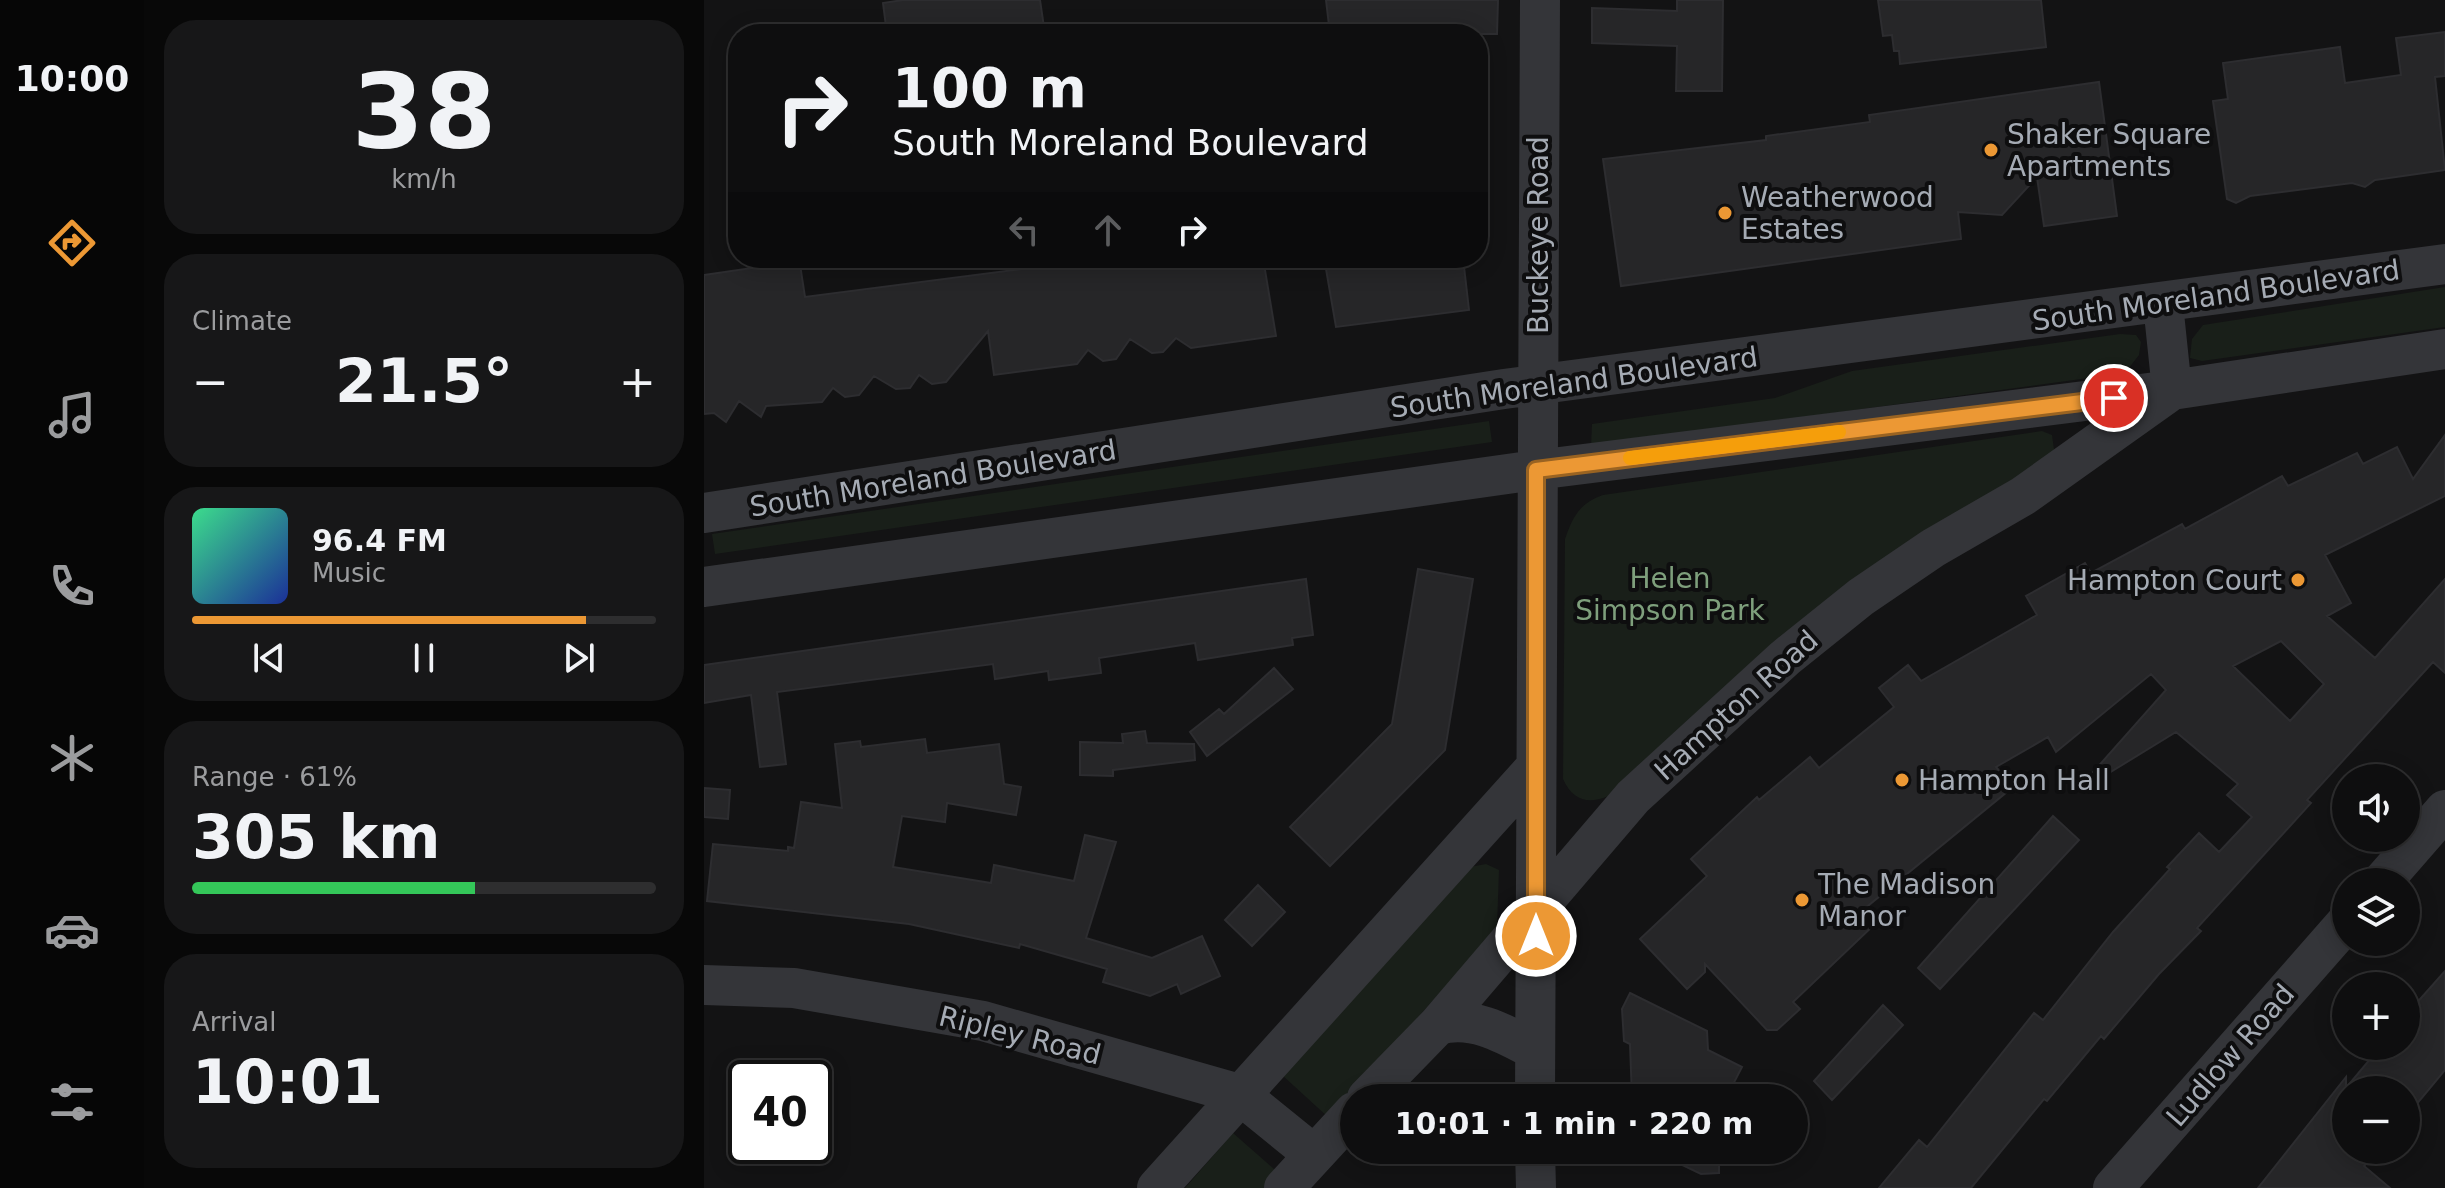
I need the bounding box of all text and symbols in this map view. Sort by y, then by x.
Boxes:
text: 38 [352,51,496,173]
text: 100 m [892,55,1087,120]
icon: right [760,56,864,160]
text: 10:00 [15,58,129,99]
place label: Shaker Square Apartments [2007,118,2211,183]
text: South Moreland Boulevard [892,122,1369,163]
street label: Buckeye Road [1522,136,1555,334]
marker: Shaker Square Apartments [1982,141,2000,159]
text: km/h [391,164,457,194]
place label: Weatherwood Estates [1741,181,1934,246]
marker: Weatherwood Estates [1716,204,1734,222]
icon: left [1002,208,1046,252]
icon: ahead [1086,208,1130,252]
icon: right [1170,208,1214,252]
icon: directions [44,215,100,271]
street label: South Moreland Boulevard [2030,253,2402,338]
text: Climate [192,306,292,336]
street label: South Moreland Boulevard [1388,340,1760,425]
text: 21.5° [335,346,513,416]
text: − [192,356,229,407]
text: + [619,356,656,407]
pin [2080,364,2148,432]
icon: arrive [2092,376,2136,420]
icon: music [44,387,100,443]
street label: South Moreland Boulevard [747,433,1119,524]
text: 96.4 FM [312,523,447,558]
icon: phone [44,558,100,614]
text: Music [312,558,386,588]
park label: Helen Simpson Park [1575,562,1766,627]
place label: Hampton Court [2067,564,2282,597]
marker: Hampton Court [2289,571,2307,589]
street label: Hampton Road [1648,623,1825,787]
icon: previous [247,636,291,680]
icon: pause [402,636,446,680]
icon: next [557,636,601,680]
icon: climate [44,730,100,786]
text: Range · 61% [192,762,357,792]
place label: Hampton Hall [1918,764,2110,797]
map controls [2332,764,2420,1164]
button: sound [2332,764,2420,852]
marker: Hampton Hall [1893,771,1911,789]
text: 305 km [192,802,441,872]
place label: The Madison Manor [1817,868,1995,933]
button: layers [2332,868,2420,956]
marker: The Madison Manor [1793,891,1811,909]
position arrow [1494,894,1578,978]
icon: car [44,902,100,958]
button: + [2332,972,2420,1060]
street label: Ludlow Road [2160,977,2301,1133]
street label: Ripley Road [935,999,1104,1072]
text: Arrival [192,1007,276,1037]
text: 10:01 [192,1047,383,1117]
speed limit sign: 40 [728,1060,832,1164]
icon: filters [44,1074,100,1130]
button: − [2332,1076,2420,1164]
text: 10:01 · 1 min · 220 m [1395,1106,1753,1141]

